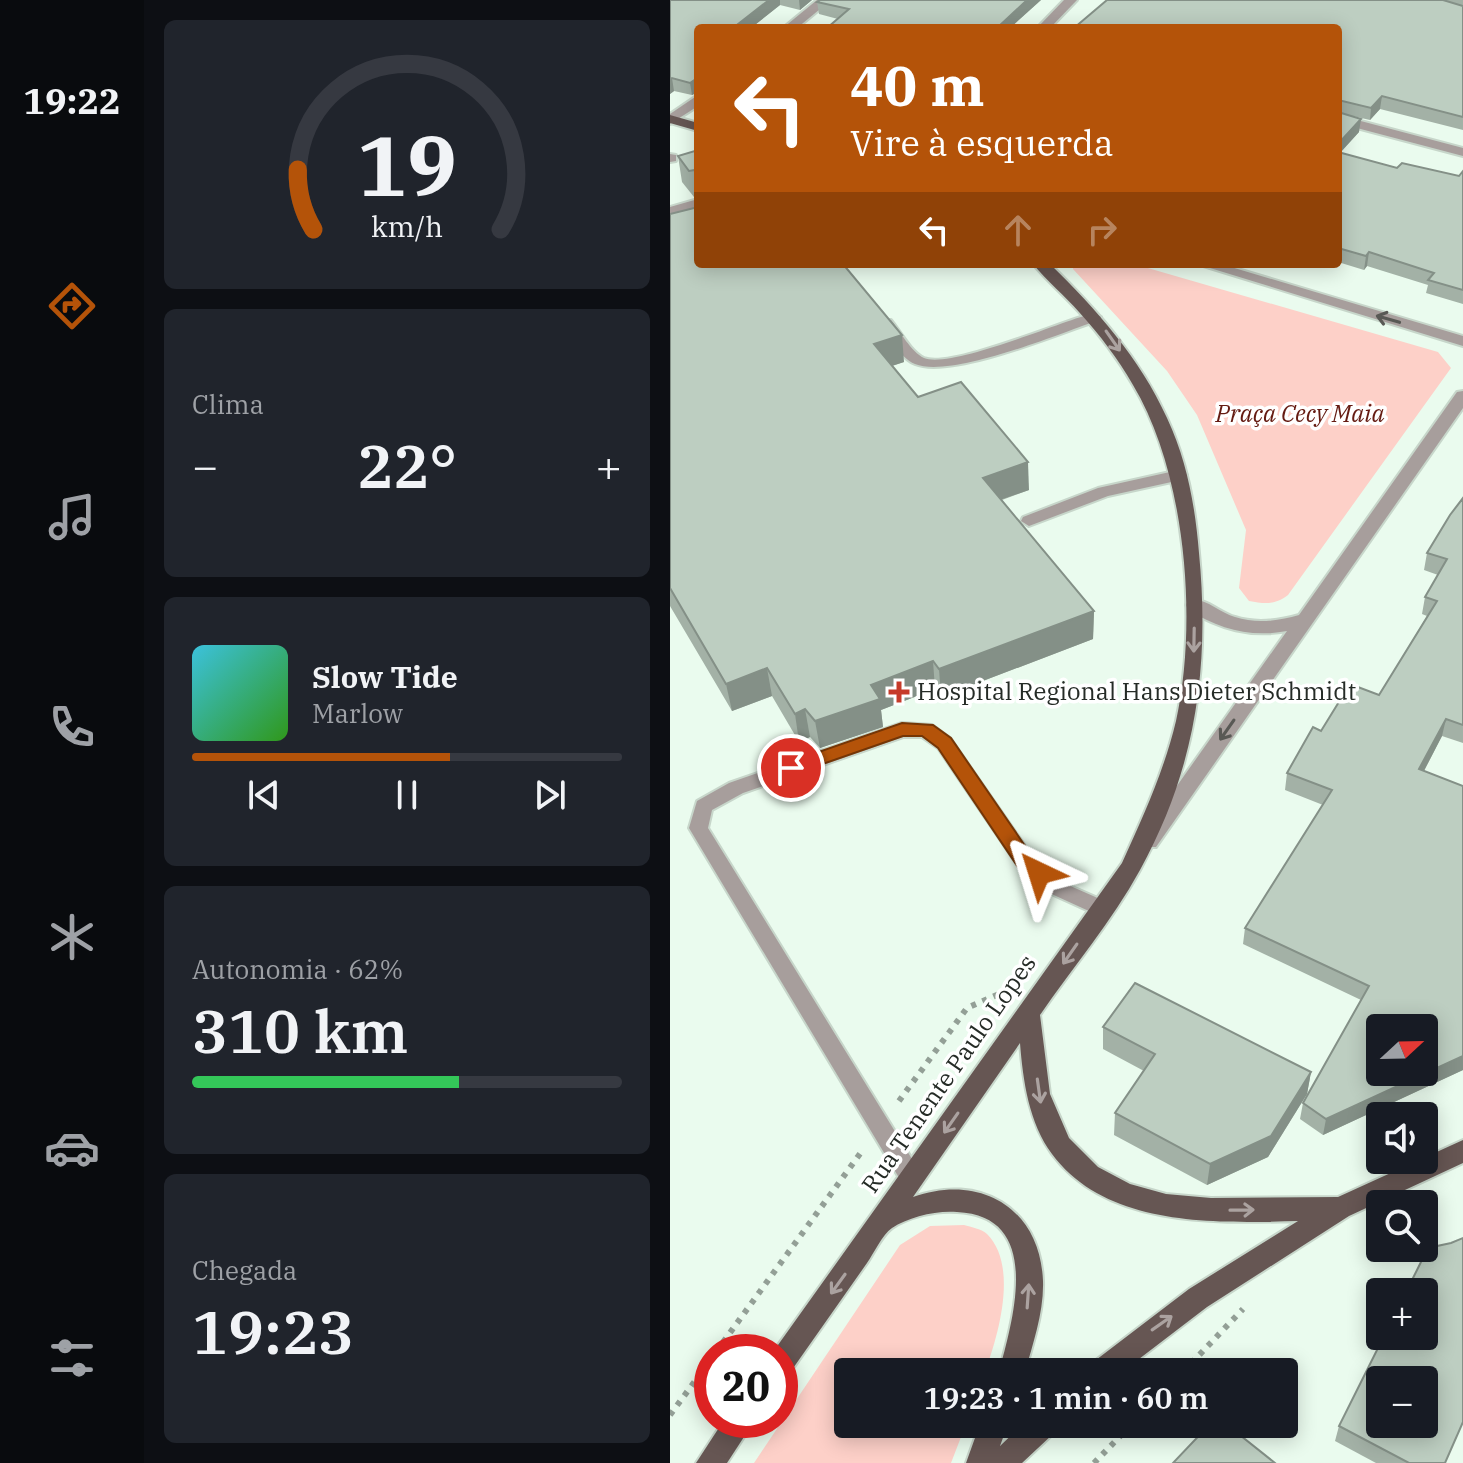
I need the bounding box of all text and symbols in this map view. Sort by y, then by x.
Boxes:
text: 40 m [850,49,985,121]
icon: left [718,56,822,160]
text: 19:22 [23,77,121,124]
text: 19 [357,111,457,219]
text: Vire à esquerda [850,119,1114,166]
text: km/h [371,208,443,245]
icon: left [912,208,956,252]
icon: ahead [996,208,1040,252]
icon: right [1080,208,1124,252]
icon: directions [44,278,100,334]
one-way arrow [1376,311,1402,326]
one-way arrow [1105,330,1121,352]
text: Clima [192,387,264,421]
park label: Praça Cecy Maia [1215,397,1384,429]
text: 22° [357,426,457,505]
text: − [192,437,218,494]
text: + [596,437,622,494]
icon: music [44,489,100,545]
one-way arrow [1186,626,1202,653]
text: Slow Tide [312,657,458,696]
place label: Hospital Regional Hans Dieter Schmidt [917,675,1356,707]
marker: Hospital Regional Hans Dieter Schmidt [888,681,910,703]
text: Marlow [312,696,403,730]
icon: phone [44,699,100,755]
one-way arrow [1219,719,1235,741]
pin [757,734,825,802]
icon: arrive [769,746,813,790]
icon: previous [242,773,286,817]
icon: pause [385,773,429,817]
icon: next [528,773,572,817]
position arrow [997,831,1081,915]
icon: climate [44,909,100,965]
one-way arrow [1062,942,1078,964]
street label: Rua Tenente Paulo Lopes [854,948,1043,1199]
text: Autonomia · 62% [192,952,403,986]
text: 310 km [192,991,408,1070]
north arrow [1366,1014,1438,1086]
map controls [1366,1014,1438,1438]
one-way arrow [1032,1078,1047,1103]
button: sound [1366,1102,1438,1174]
one-way arrow [943,1112,960,1133]
icon: car [44,1120,100,1176]
button: search [1366,1190,1438,1262]
one-way arrow [1228,1202,1255,1218]
text: Chegada [192,1253,297,1287]
one-way arrow [830,1272,846,1294]
button: + [1366,1278,1438,1350]
one-way arrow [1021,1283,1036,1310]
text: 19:23 [192,1292,354,1371]
one-way arrow [1151,1315,1172,1332]
icon: filters [44,1330,100,1386]
speed limit sign: 20 [694,1334,798,1438]
button: − [1366,1366,1438,1438]
text: 19:23 · 1 min · 60 m [924,1378,1208,1417]

